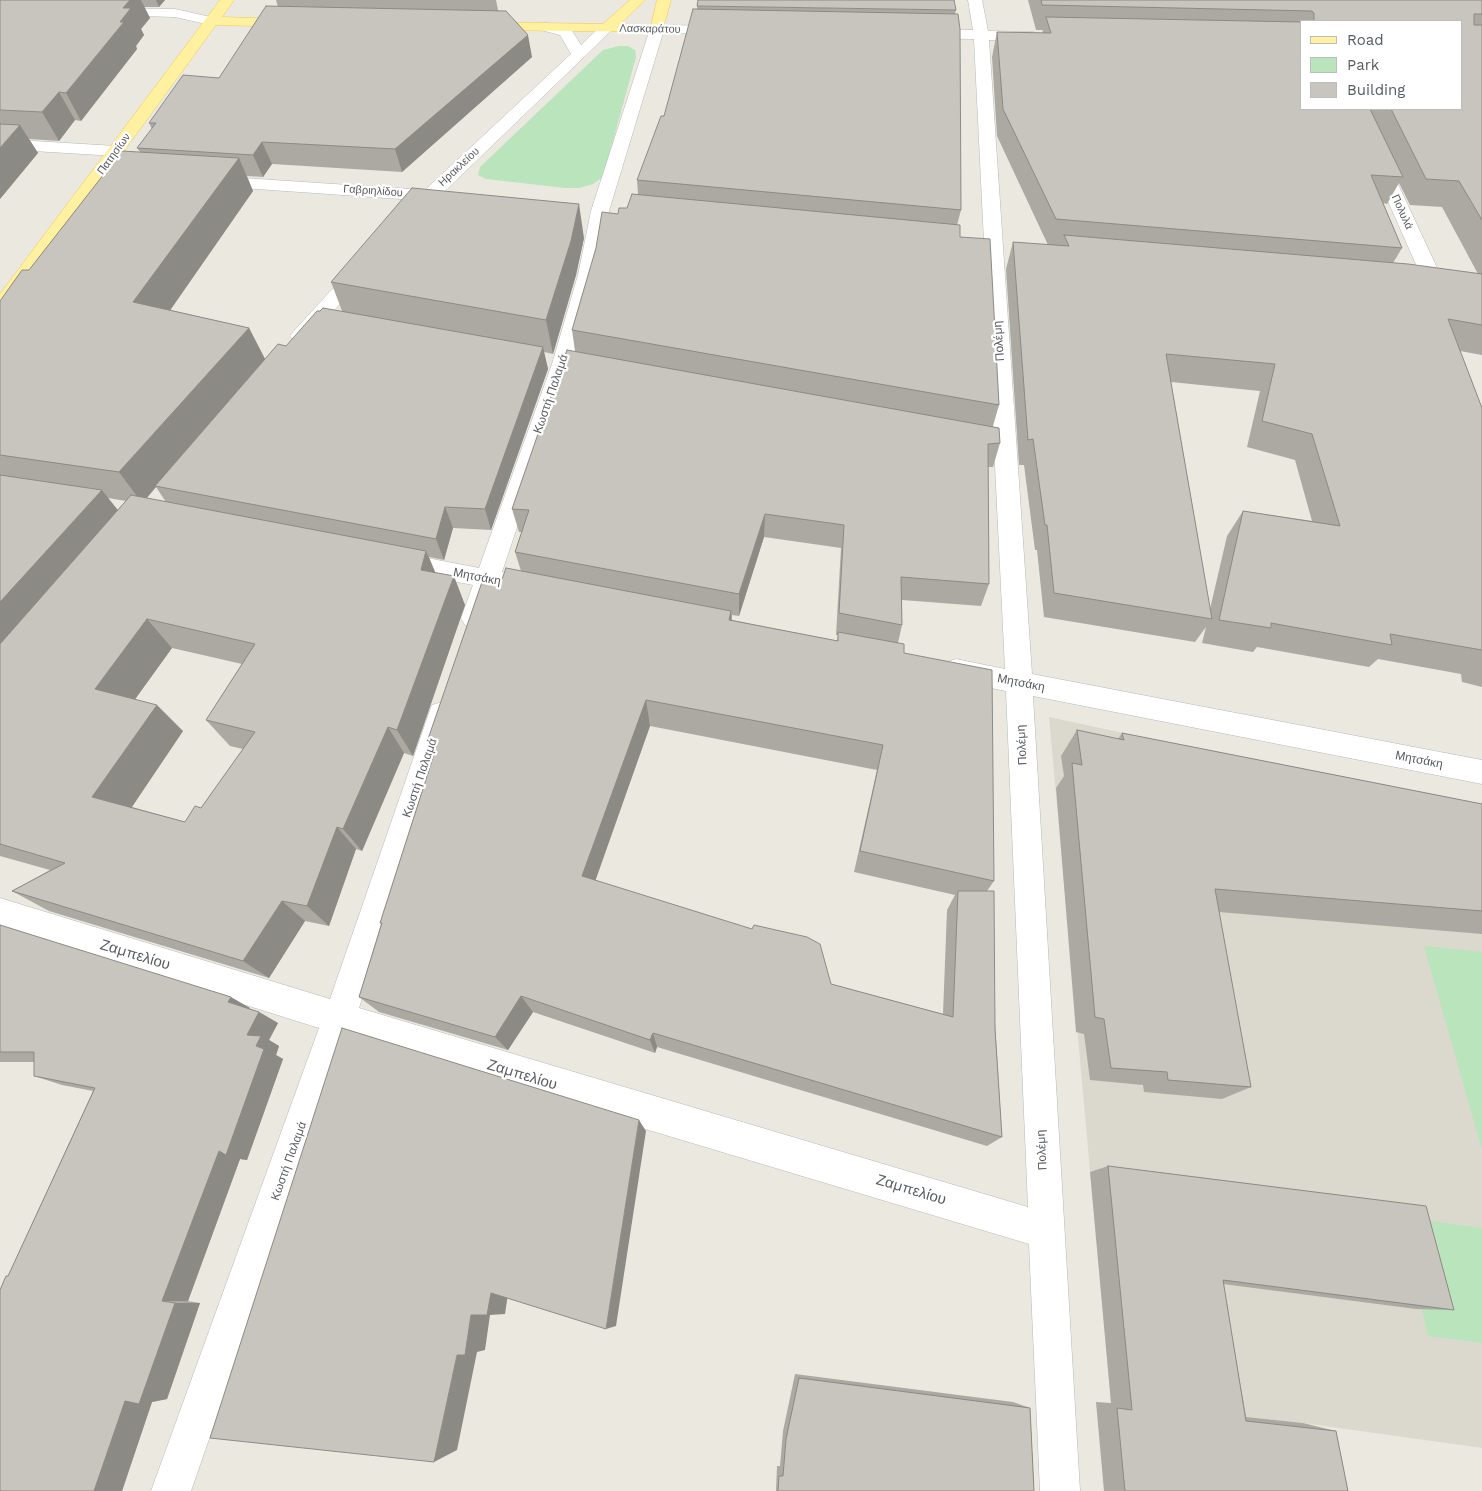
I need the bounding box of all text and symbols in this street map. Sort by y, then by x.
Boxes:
legend [1300,20,1462,110]
street label: Λασκαράτου [619,22,681,36]
text: Road [1347,31,1384,49]
text: Park [1347,56,1379,74]
text: Building [1347,81,1405,99]
street label: Πατησίων [95,131,133,177]
street label: Ηρακλείου [436,145,482,189]
street label: Γαβριηλίδου [343,182,403,200]
street label: Πολυλά [1388,193,1416,231]
street label: Πολέμη [990,320,1008,362]
street label: Κωστή Παλαμά [531,352,571,436]
street label: Μητσάκη [452,565,502,589]
street label: Μητσάκη [996,671,1046,695]
street label: Πολέμη [1014,724,1030,766]
street label: Κωστή Παλαμά [400,736,440,820]
street label: Μητσάκη [1394,748,1444,772]
street label: Ζαμπελίου [98,936,172,974]
street label: Ζαμπελίου [485,1056,559,1094]
street label: Κωστή Παλαμά [268,1120,310,1202]
street label: Πολέμη [1034,1129,1050,1171]
street label: Ζαμπελίου [874,1171,948,1209]

